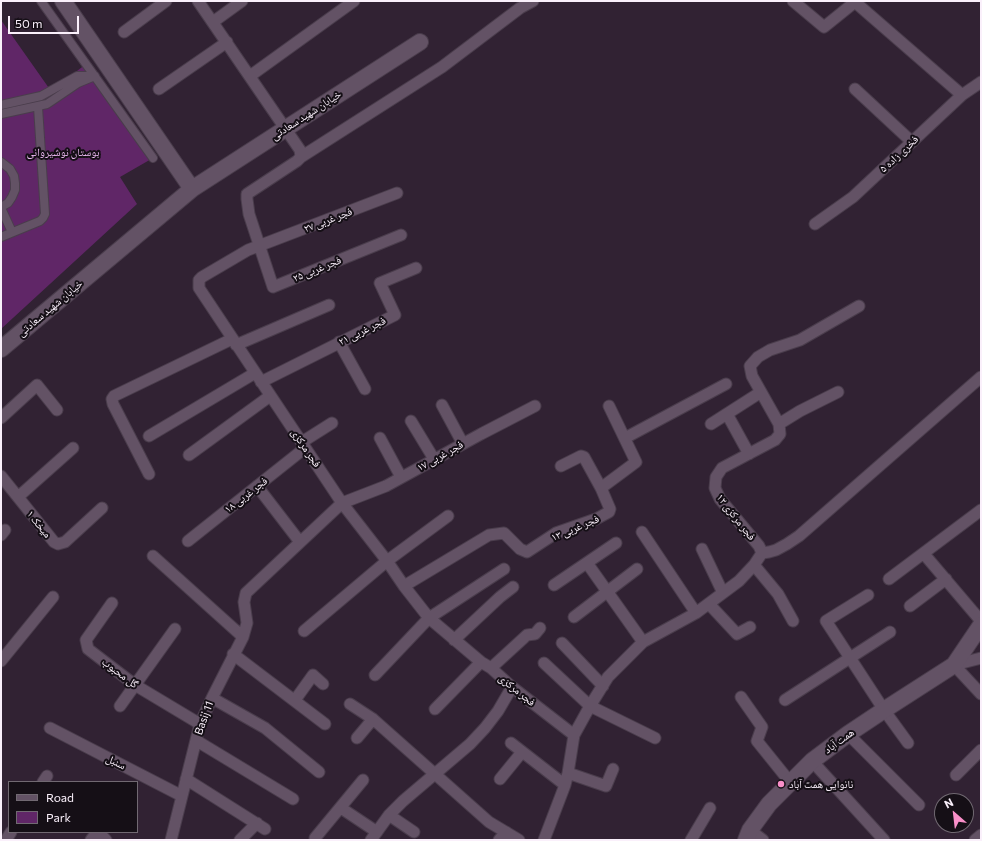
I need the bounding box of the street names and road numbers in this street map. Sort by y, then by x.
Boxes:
street label: خیابان شهید سعادتی [268,87,344,143]
street label: فخری زاده ۵ [877,133,921,175]
street label: فجر غربی ۲۷ [302,205,354,235]
street label: فجر غربی ۲۵ [291,253,343,285]
street label: خیابان شهید سعادتی [15,277,85,339]
street label: فجر غربی ۲۱ [336,314,388,348]
street label: فجر مرکزی [288,426,324,470]
street label: فجر غربی ۱۷ [414,438,466,474]
street label: فجر غربی ۱۸ [222,474,270,516]
street label: فجر مرکزی ۱۲ [714,491,758,543]
street label: میخک ۱ [24,507,54,541]
street label: فجر غربی ۱۳ [549,512,601,544]
street label: گل محبوب [99,655,141,691]
street label: فجر مرکزی [496,671,538,709]
street label: Basij 11 [192,699,216,737]
street label: همت آباد [821,726,857,756]
street label: سنبل [104,752,128,772]

